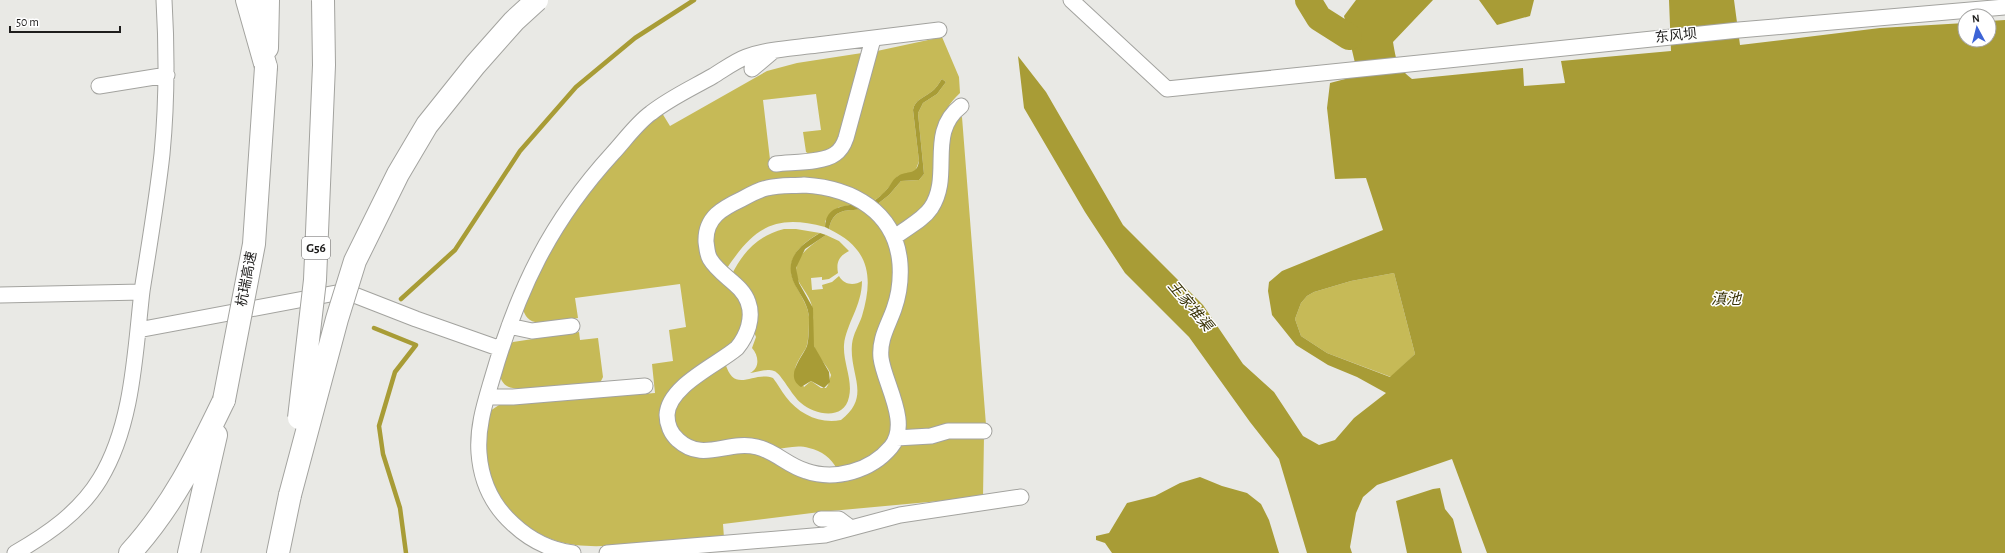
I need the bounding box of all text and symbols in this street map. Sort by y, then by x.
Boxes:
scale bar [10,8,120,34]
north arrow [1957,8,1997,48]
text: N [1971,13,1980,24]
text: 50 m [16,16,39,28]
street label: 东风坝 [1654,26,1698,45]
road number: G56 [302,237,330,259]
street label: 杭瑞高速 [233,250,259,308]
water label: 王家堆渠 [1165,278,1217,335]
water label: 滇池 [1711,291,1743,307]

